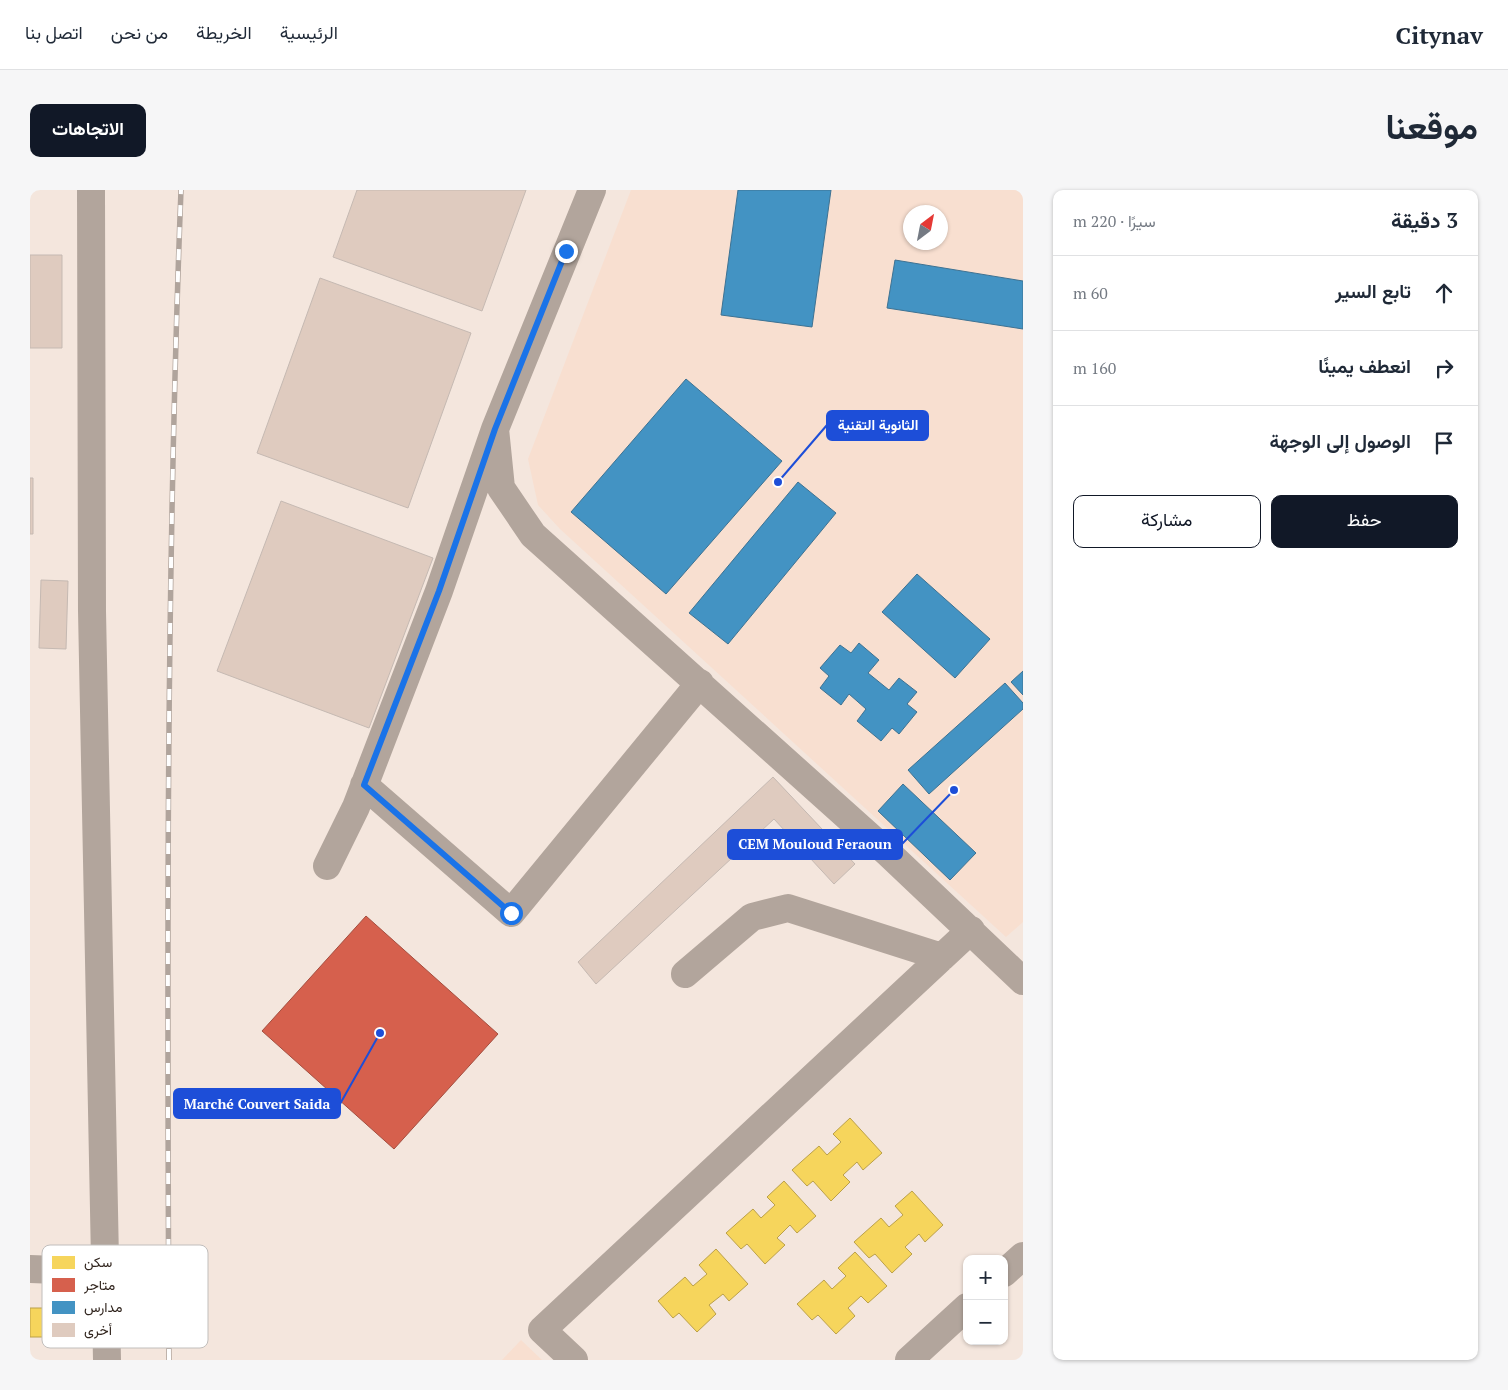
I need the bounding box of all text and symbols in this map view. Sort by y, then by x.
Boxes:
text: Citynav [1396,19,1483,51]
text: اتصل بنا [25,20,83,44]
text: من نحن [111,20,168,44]
text: الخريطة [196,20,252,44]
text: الرئيسية [280,20,338,44]
text: موقعنا [1385,103,1478,149]
button: الاتجاهات [30,104,146,157]
north arrow [903,205,948,250]
text: 3 دقيقة [1391,206,1458,234]
text: سيرًا · 220 m [1073,210,1156,232]
route end [555,240,578,263]
text: تابع السير [1335,278,1411,303]
icon: ahead [1430,279,1458,307]
text: 60 m [1073,282,1108,304]
text: انعطف يمينًا [1318,353,1411,378]
icon: right [1430,354,1458,382]
text: 160 m [1073,357,1116,379]
callout: الثانوية التقنية [827,411,928,440]
text: الثانوية التقنية [838,415,918,434]
text: الوصول إلى الوجهة [1269,428,1411,453]
icon: arrive [1430,429,1458,457]
button: مشاركة [1073,495,1261,548]
button: حفظ [1271,495,1458,548]
callout: CEM Mouloud Feraoun [728,830,902,859]
text: CEM Mouloud Feraoun [738,834,892,853]
route start [500,902,523,925]
callout: Marché Couvert Saida [174,1089,340,1118]
text: Marché Couvert Saida [184,1094,330,1113]
legend [42,1245,208,1348]
text: سكن [84,1252,112,1271]
map controls [963,1255,1008,1345]
button: + [963,1255,1008,1300]
text: متاجر [83,1275,115,1294]
text: مدارس [84,1297,122,1316]
button: − [963,1300,1008,1345]
text: أخرى [84,1320,112,1339]

